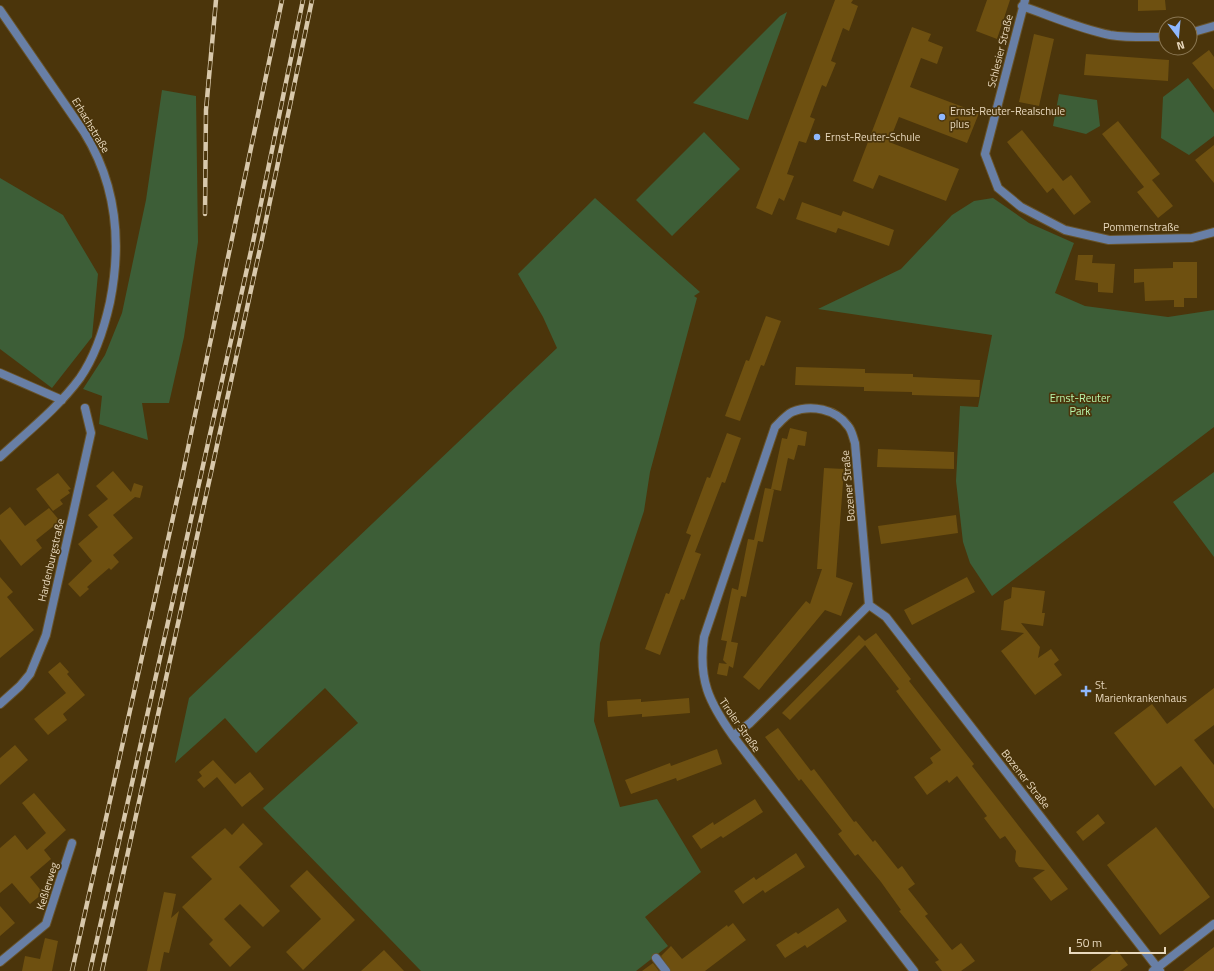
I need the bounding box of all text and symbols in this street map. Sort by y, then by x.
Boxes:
street label: Schlesier Straße [983,12,1017,89]
north arrow [1158,16,1198,56]
text: N [1175,37,1187,54]
street label: Erbachstraße [68,94,114,156]
place label: Ernst-Reuter-Realschule plus [950,103,1065,132]
marker: Ernst-Reuter-Realschule plus [937,112,947,122]
place label: Ernst-Reuter-Schule [825,129,921,145]
marker: Ernst-Reuter-Schule [812,132,822,142]
street label: Pommernstraße [1103,219,1179,235]
park label: Ernst-Reuter Park [1050,390,1111,419]
street label: Bozener Straße [837,449,859,522]
street label: Hardenburgstraße [34,516,68,603]
place label: St. Marienkrankenhaus [1095,677,1187,706]
marker: St. Marienkrankenhaus [1080,685,1092,697]
street label: Tiroler Straße [715,695,765,756]
street label: Bozener Straße [998,746,1055,813]
street label: Keßlerweg [32,860,62,912]
scale bar [1070,929,1165,955]
text: 50 m [1076,933,1102,952]

